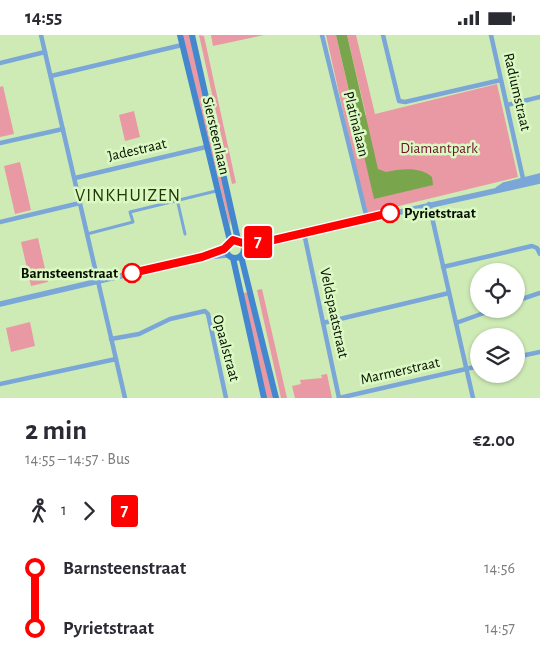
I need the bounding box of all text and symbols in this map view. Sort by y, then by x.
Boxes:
text: 14:55 [25,8,62,27]
street label: Radiumstraat [501,52,533,133]
street label: Platinalaan [341,90,371,158]
street label: Siersteenlaan [200,96,232,176]
street label: Jadestraat [106,136,168,164]
park label: Diamantpark [400,141,478,156]
district label: VINKHUIZEN [75,187,181,205]
marker: Pyrietstraat [380,203,400,223]
place label: Pyrietstraat [404,206,476,221]
line badge: 7 [242,226,274,258]
text: 7 [254,233,262,251]
marker: Barnsteenstraat [122,263,142,283]
map controls [470,263,525,383]
button: locate [470,263,525,318]
place label: Barnsteenstraat [21,266,118,281]
street label: Veldspaatstraat [317,267,351,360]
street label: Opaalstraat [210,313,242,383]
button: layers [470,328,525,383]
street label: Marmerstraat [359,355,441,387]
text: 2 min [25,417,87,445]
text: €2.00 [473,431,515,450]
text: 14:55 – 14:57 · Bus [25,451,130,467]
icon: walk [25,497,53,525]
icon: forward [75,497,103,525]
text: 1 [61,502,67,518]
text: 7 [121,502,128,520]
text: Barnsteenstraat [63,559,186,578]
text: 14:56 [484,560,515,576]
text: Pyrietstraat [63,619,154,638]
text: 14:57 [485,620,515,636]

